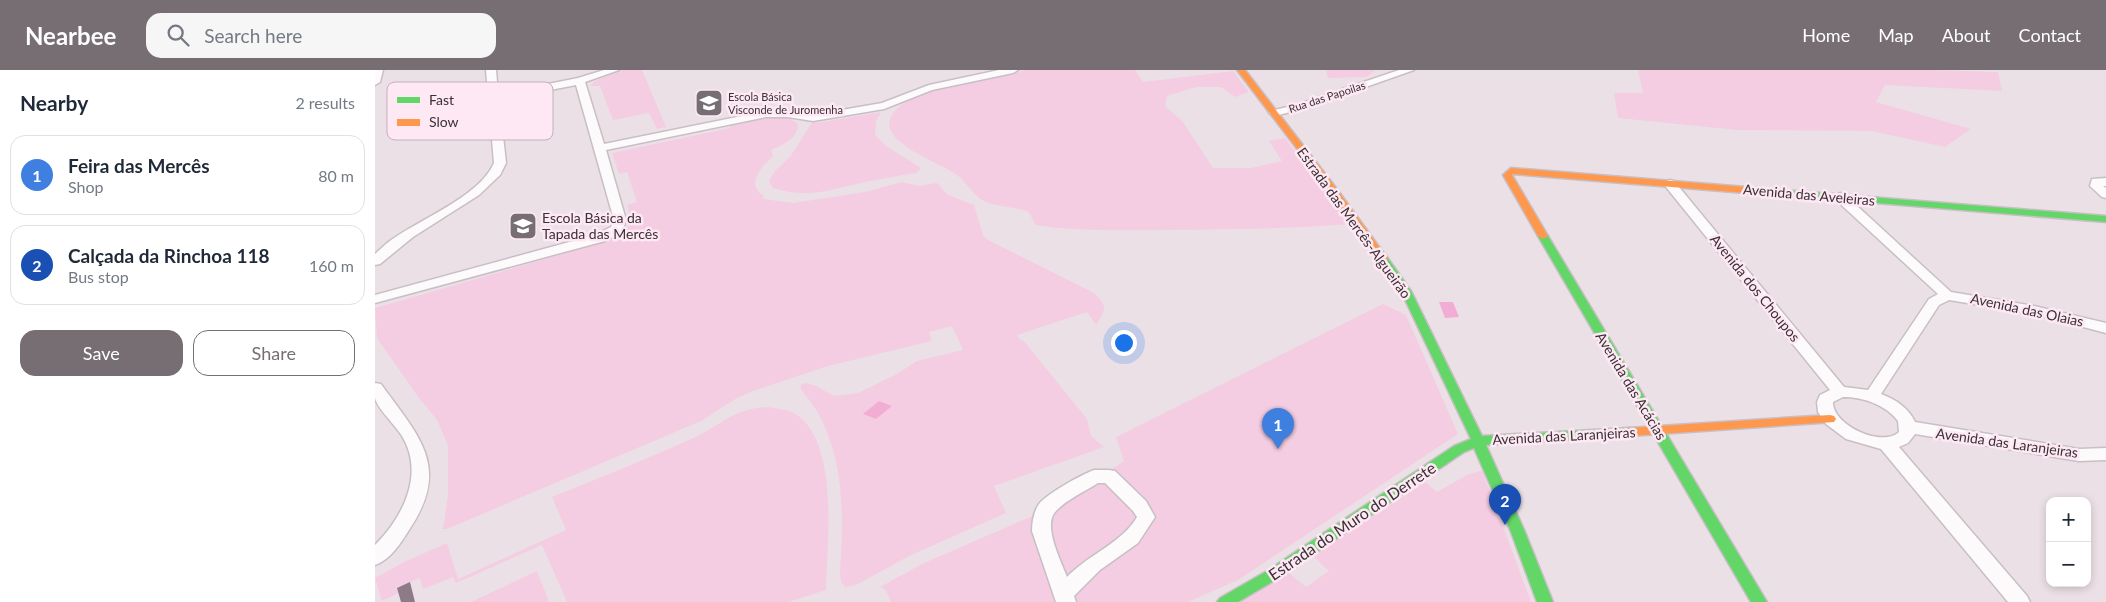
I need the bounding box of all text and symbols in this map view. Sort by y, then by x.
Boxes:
search box [146,13,496,58]
text: Nearbee [25,21,116,50]
icon: search [164,21,192,49]
text: Search here [204,24,302,47]
text: Home [1802,24,1850,46]
text: Map [1878,24,1914,46]
text: About [1942,24,1991,46]
text: Contact [2019,24,2081,46]
street label: Rua das Papoilas [1287,78,1367,115]
legend [387,82,553,140]
school or university icon: Escola Básica Visconde de Juromenha [694,88,724,118]
text: Nearby [20,90,88,115]
place label: Escola Básica Visconde de Juromenha [728,90,843,116]
text: Fast [429,91,454,108]
text: 2 results [295,93,355,112]
text: Slow [429,113,459,130]
street label: Estrada das Mercês-Algueirão [1294,144,1415,302]
text: Feira das Mercês [68,154,210,177]
text: 1 [32,166,42,185]
text: 80 m [318,166,354,185]
text: Shop [68,177,104,196]
street label: Avenida das Aveleiras [1742,180,1876,209]
place label: Escola Básica da Tapada das Mercês [542,209,658,242]
school or university icon: Escola Básica da Tapada das Mercês [508,211,538,241]
street label: Avenida dos Choupos [1707,231,1804,345]
text: Calçada da Rinchoa 118 [68,244,270,267]
text: 2 [32,256,42,275]
text: 160 m [309,256,354,275]
text: Bus stop [68,267,129,286]
street label: Avenida das Olaias [1969,289,2085,330]
street label: Avenida das Acácias [1593,329,1670,443]
button: Save [20,330,183,376]
button: Share [193,330,355,376]
your location [1111,330,1137,356]
pin: 1 [1262,408,1294,449]
street label: Avenida das Laranjeiras [1492,423,1636,448]
street label: Avenida das Laranjeiras [1935,424,2079,461]
street label: Estrada do Muro do Derrete [1265,458,1439,584]
pin: 2 [1489,484,1521,525]
map controls [2046,497,2091,587]
button: + [2046,497,2091,542]
button: − [2046,542,2091,587]

